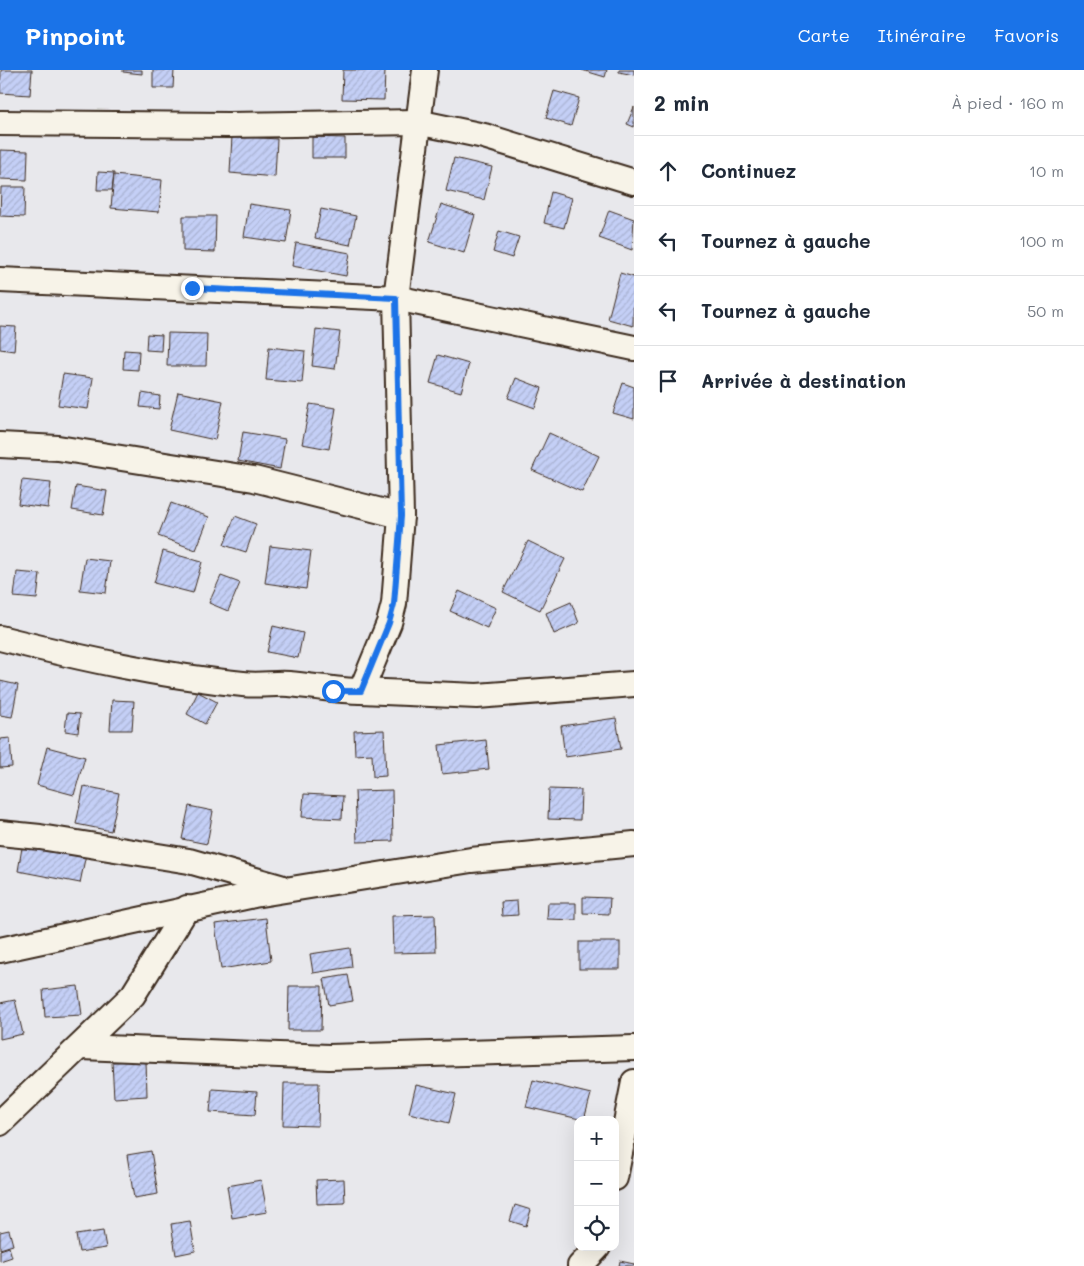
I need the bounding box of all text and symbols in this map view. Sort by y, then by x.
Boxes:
text: Pinpoint [25,20,126,51]
text: Carte [798,23,850,47]
text: Itinéraire [878,23,966,47]
text: Favoris [994,23,1059,47]
text: 2 min [654,89,709,116]
text: À pied · 160 m [951,92,1064,113]
icon: ahead [654,157,682,185]
text: Continuez [701,158,796,183]
text: 10 m [1029,160,1064,181]
icon: left [654,227,682,255]
text: Tournez à gauche [701,228,870,253]
text: 100 m [1019,230,1064,251]
route end [181,277,204,300]
icon: left [654,297,682,325]
text: Tournez à gauche [701,298,870,323]
text: 50 m [1027,300,1064,321]
icon: arrive [654,367,682,395]
text: Arrivée à destination [701,368,906,393]
route start [322,680,345,703]
map controls [574,1116,619,1251]
button: + [574,1116,619,1161]
button: − [574,1161,619,1206]
button: locate [574,1206,619,1251]

